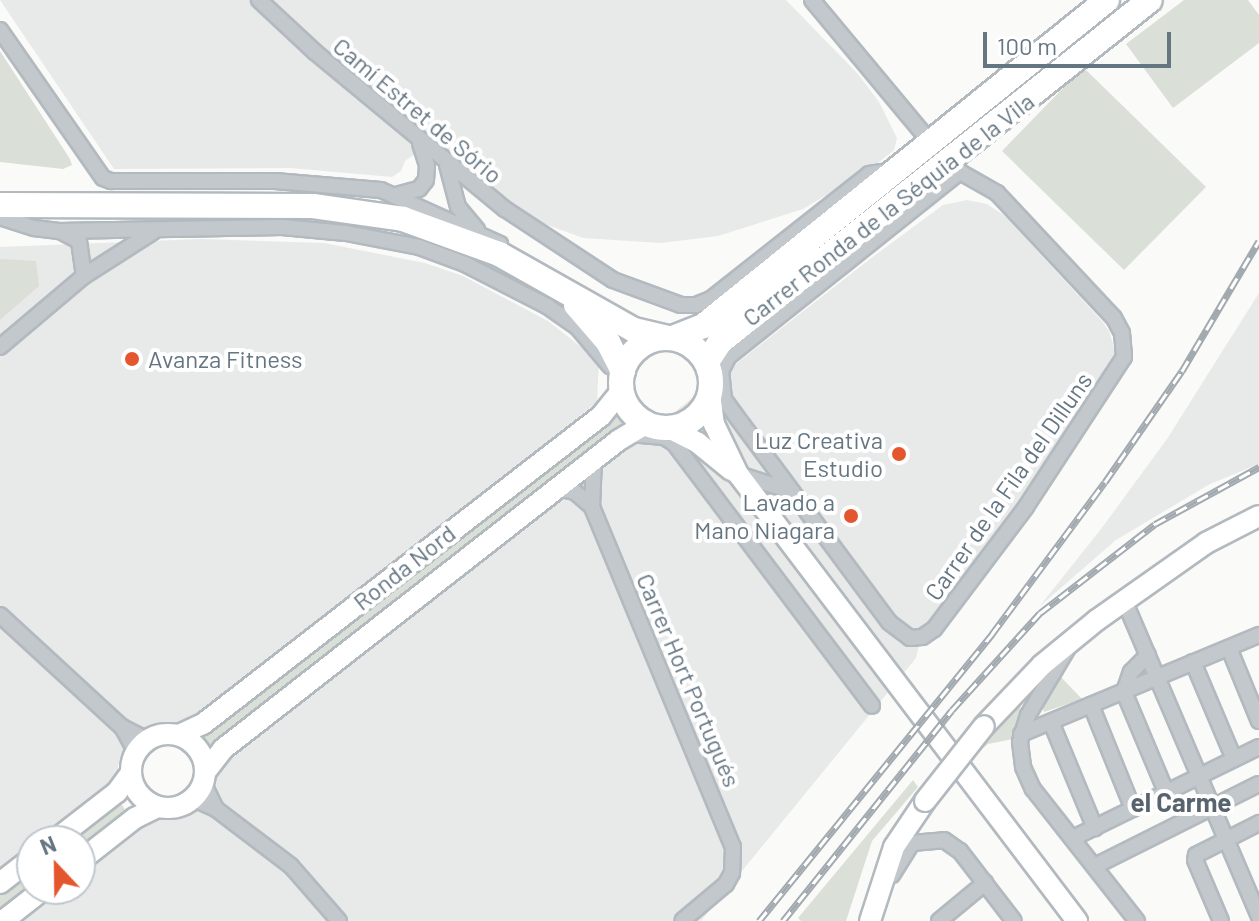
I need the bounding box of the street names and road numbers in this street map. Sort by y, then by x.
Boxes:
street label: Camí Estret de Sório [328,31,508,189]
street label: Carrer Ronda de la Séquia de la Vila [737,86,1039,332]
street label: Carrer de la Fila del Dilluns [918,367,1098,605]
street label: Ronda Nord [347,518,461,616]
street label: Carrer Hort Portugués [631,569,747,791]

